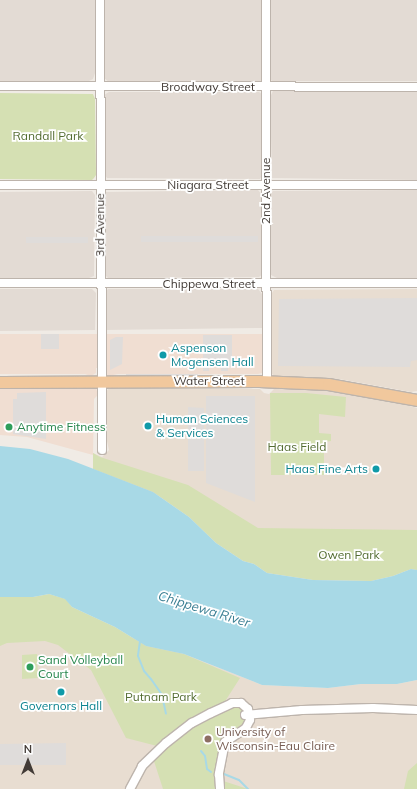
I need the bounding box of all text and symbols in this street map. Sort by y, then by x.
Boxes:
street label: Broadway Street [161,80,255,94]
park label: Randall Park [12,129,84,143]
street label: 2nd Avenue [259,158,273,224]
street label: Niagara Street [167,178,249,192]
street label: 3rd Avenue [93,193,107,257]
street label: Chippewa Street [163,277,255,291]
place label: Aspenson Mogensen Hall [171,341,254,369]
marker: Aspenson Mogensen Hall [158,350,168,360]
street label: Water Street [173,374,245,388]
place label: Human Sciences & Services [156,412,248,440]
place label: Anytime Fitness [17,420,106,434]
marker: Human Sciences & Services [143,421,153,431]
marker: Anytime Fitness [4,422,14,432]
park label: Haas Field [268,440,326,454]
place label: Haas Fine Arts [285,462,368,476]
marker: Haas Fine Arts [371,464,381,474]
park label: Owen Park [318,548,380,562]
water label: Chippewa River [156,588,252,630]
place label: Sand Volleyball Court [38,653,123,681]
marker: Sand Volleyball Court [25,662,35,672]
marker: Governors Hall [56,687,66,697]
park label: Putnam Park [125,690,197,704]
place label: Governors Hall [20,699,102,713]
place label: University of Wisconsin-Eau Claire [216,725,335,753]
marker: University of Wisconsin-Eau Claire [203,734,213,744]
north arrow [8,741,48,781]
text: N [24,742,32,756]

